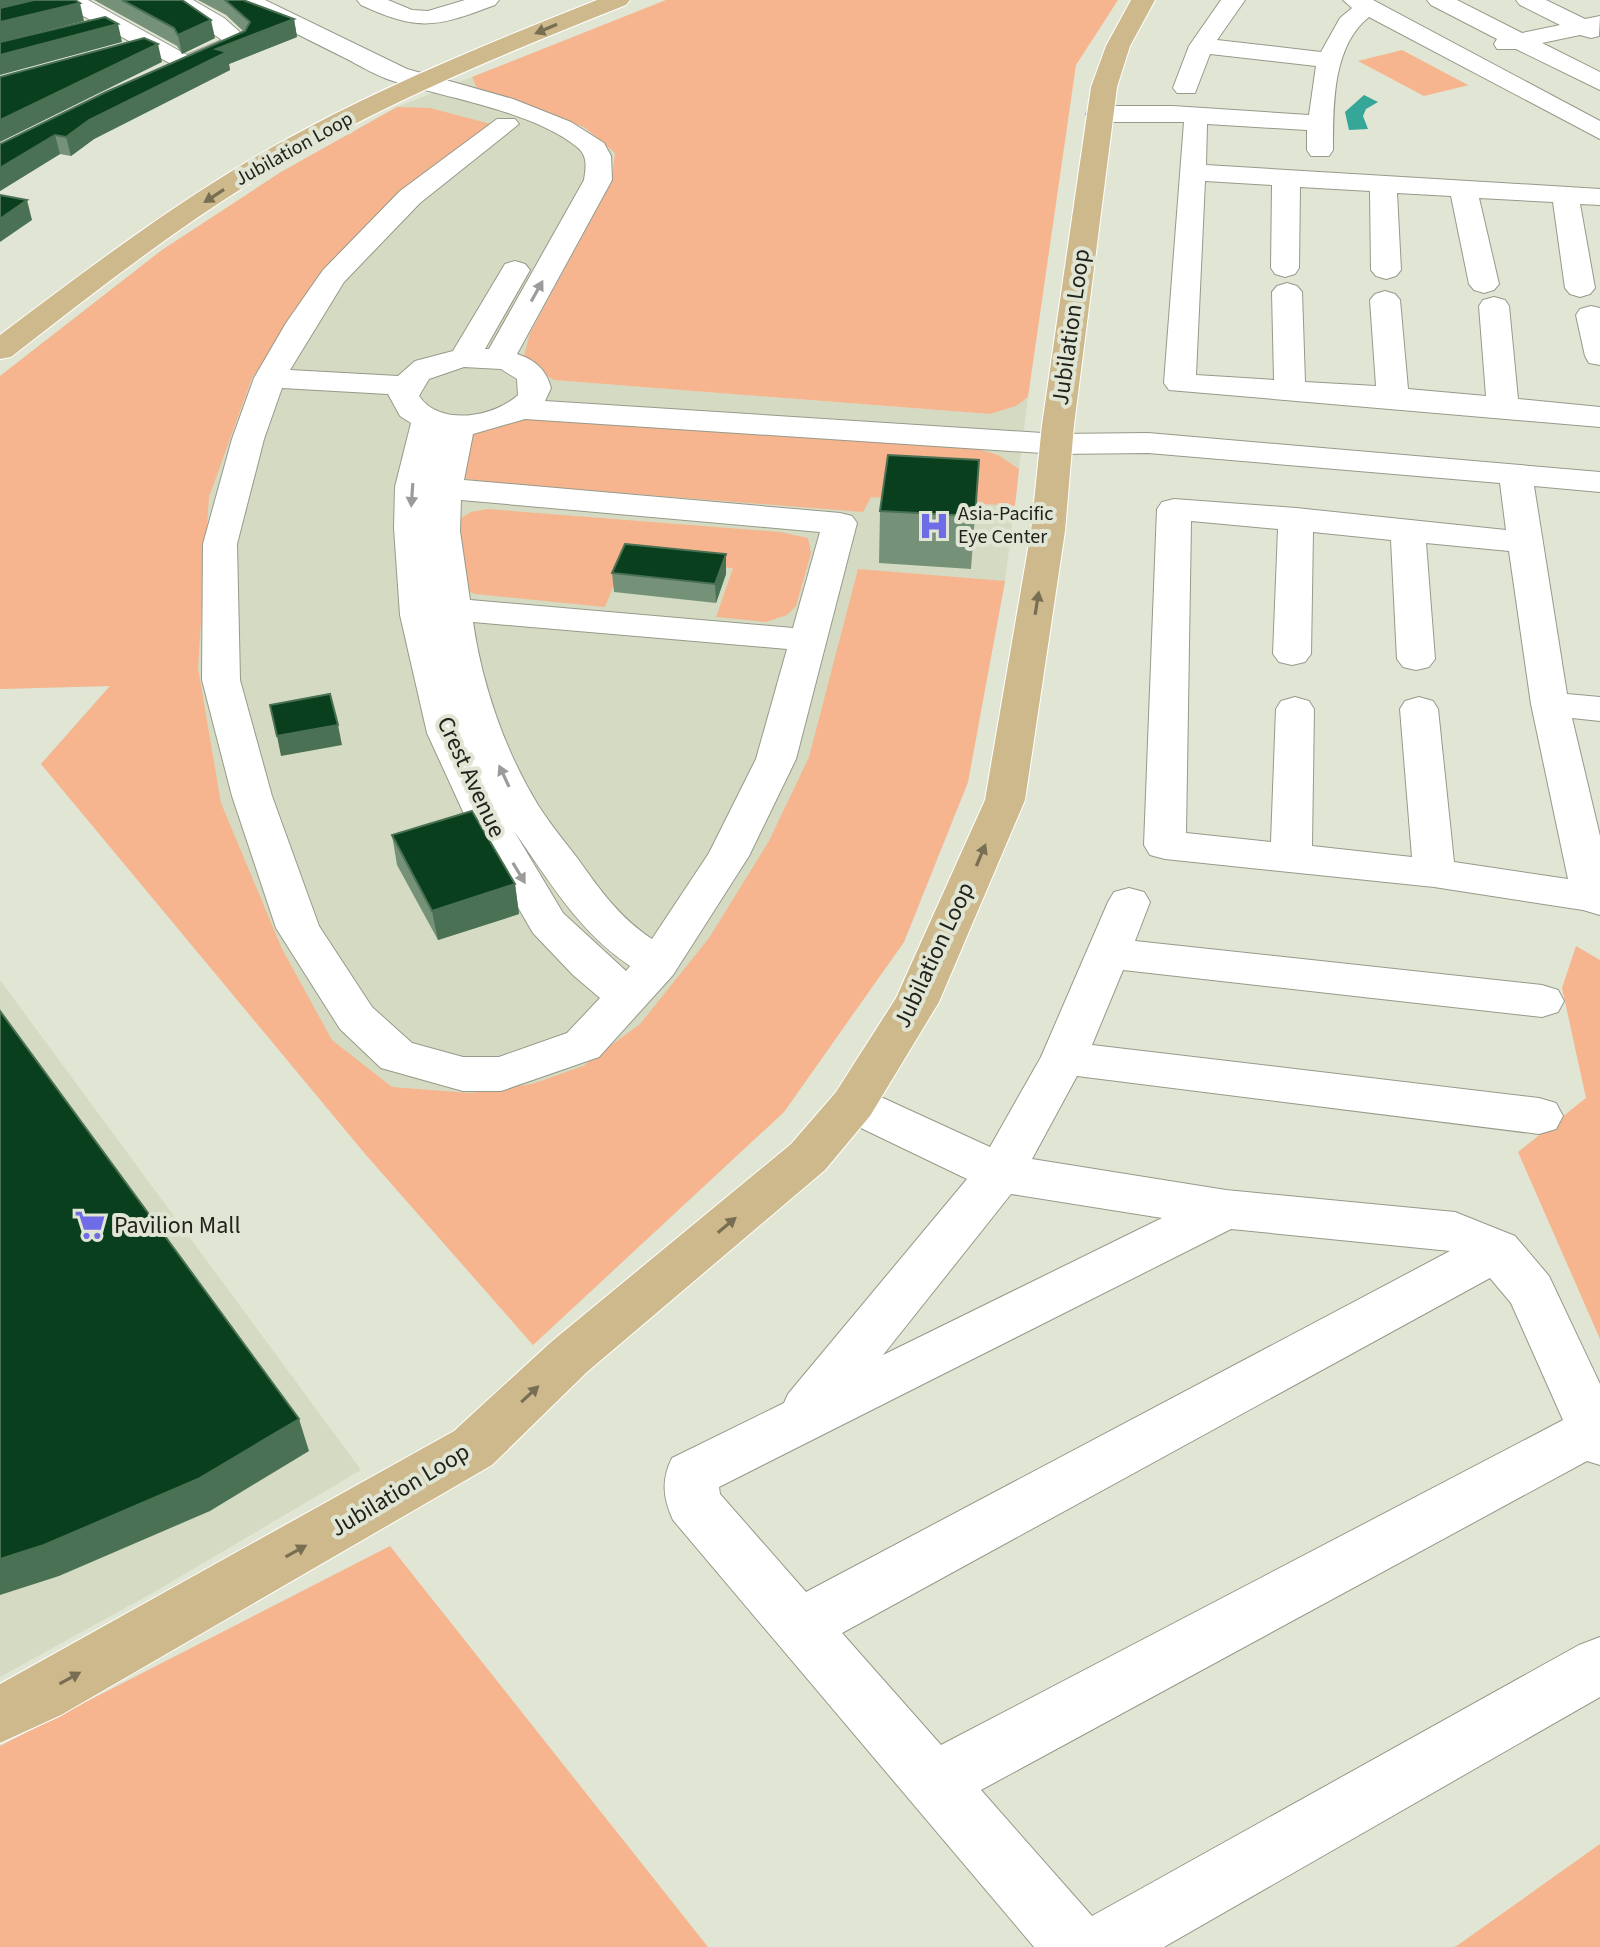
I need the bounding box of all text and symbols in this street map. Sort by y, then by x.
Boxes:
one-way arrow [534,23,558,36]
street label: Jubilation Loop [230,105,358,193]
one-way arrow [203,188,225,202]
street label: Jubilation Loop [1043,247,1099,407]
one-way arrow [530,280,544,302]
one-way arrow [405,483,418,508]
place label: Asia-Pacific Eye Center [958,500,1053,551]
hospital icon: Asia-Pacific Eye Center [917,509,951,543]
one-way arrow [1031,590,1044,615]
street label: Crest Avenue [428,711,514,843]
one-way arrow [497,765,511,788]
one-way arrow [975,843,988,867]
one-way arrow [512,862,526,884]
street label: Jubilation Loop [885,876,983,1034]
supermarket icon: Pavilion Mall [73,1208,107,1242]
place label: Pavilion Mall [114,1208,241,1243]
one-way arrow [716,1217,736,1234]
one-way arrow [520,1385,539,1403]
street label: Jubilation Loop [324,1434,476,1546]
one-way arrow [285,1544,307,1558]
one-way arrow [58,1671,81,1685]

